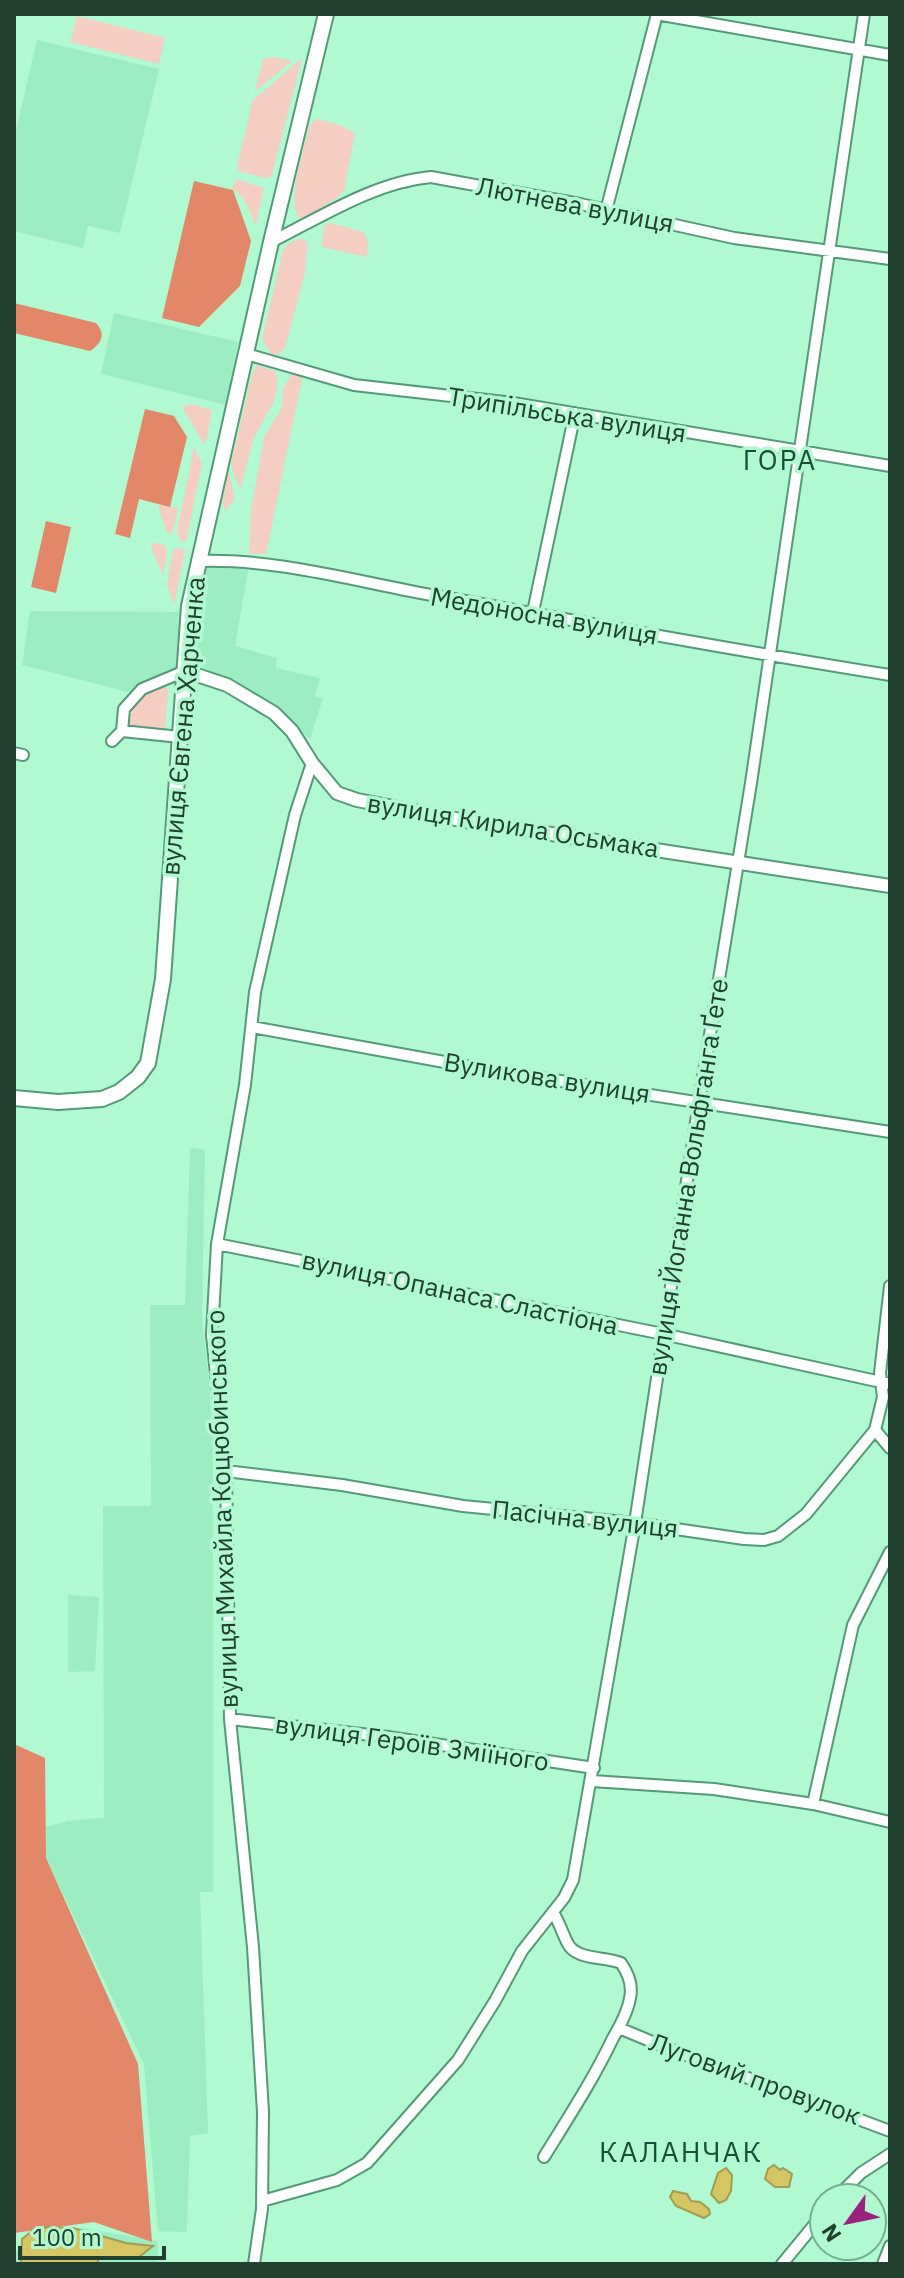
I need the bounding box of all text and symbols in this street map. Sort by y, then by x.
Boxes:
street label: Лютнева вулиця [474,168,677,240]
street label: Трипільська вулиця [446,378,689,450]
district label: ГОРА [743,441,817,478]
street label: вулиця Євгена Харченка [152,575,212,877]
street label: Медоносна вулиця [428,578,660,652]
street label: вулиця Кирила Осьмака [365,785,661,865]
street label: вулиця Йоганна Вольфганга Ґете [639,976,735,1378]
street label: Вуликова вулиця [442,1044,653,1110]
street label: вулиця Опанаса Сластіона [299,1242,622,1342]
street label: вулиця Михайла Коцюбинського [197,1309,245,1709]
street label: Пасічна вулиця [490,1491,680,1545]
street label: вулиця Героїв Зміїного [273,1706,551,1778]
street label: Луговий провулок [645,2024,866,2132]
district label: КАЛАНЧАК [599,2133,763,2170]
north arrow [808,2182,888,2262]
scale bar [20,2210,164,2260]
text: N [814,2219,847,2248]
text: 100 m [32,2221,102,2253]

